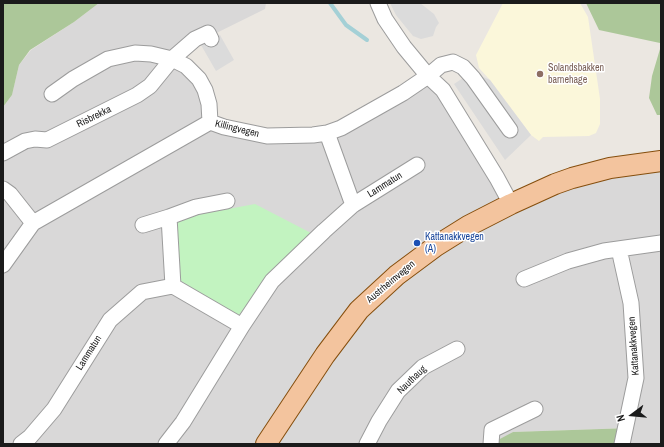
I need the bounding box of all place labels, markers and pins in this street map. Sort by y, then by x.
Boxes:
place label: Solandsbakken barnehage [548,62,604,86]
marker: Solandsbakken barnehage [535,69,545,79]
place label: Kattanakkvegen (A) [425,231,484,254]
marker: Kattanakkvegen (A) [412,238,422,248]

